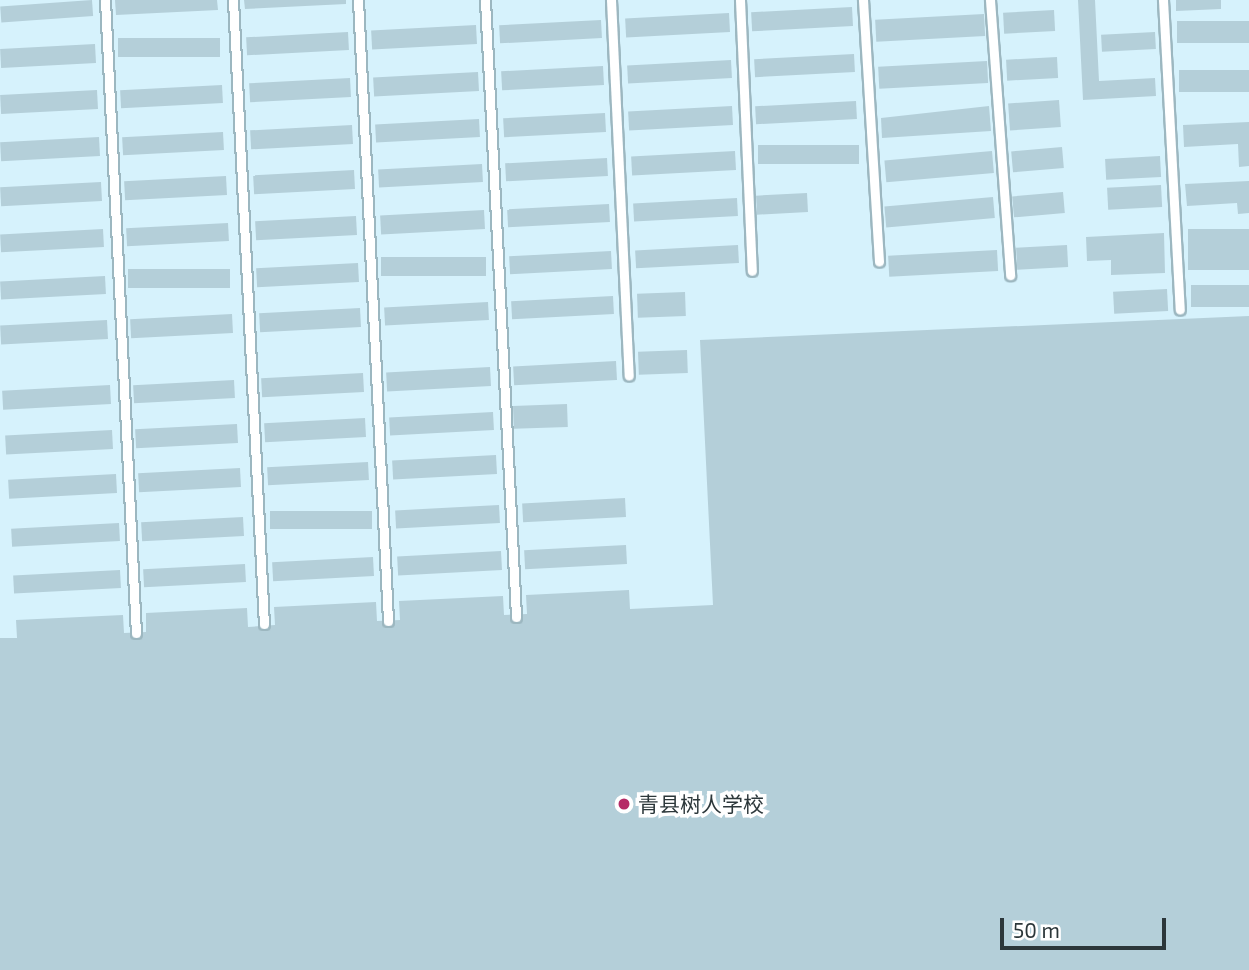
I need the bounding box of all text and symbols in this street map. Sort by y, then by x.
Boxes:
place label: 青县树人学校 [638,791,764,817]
marker: 青县树人学校 [616,796,632,812]
scale bar [1004,904,1170,948]
text: 50 m [1013,917,1060,942]

